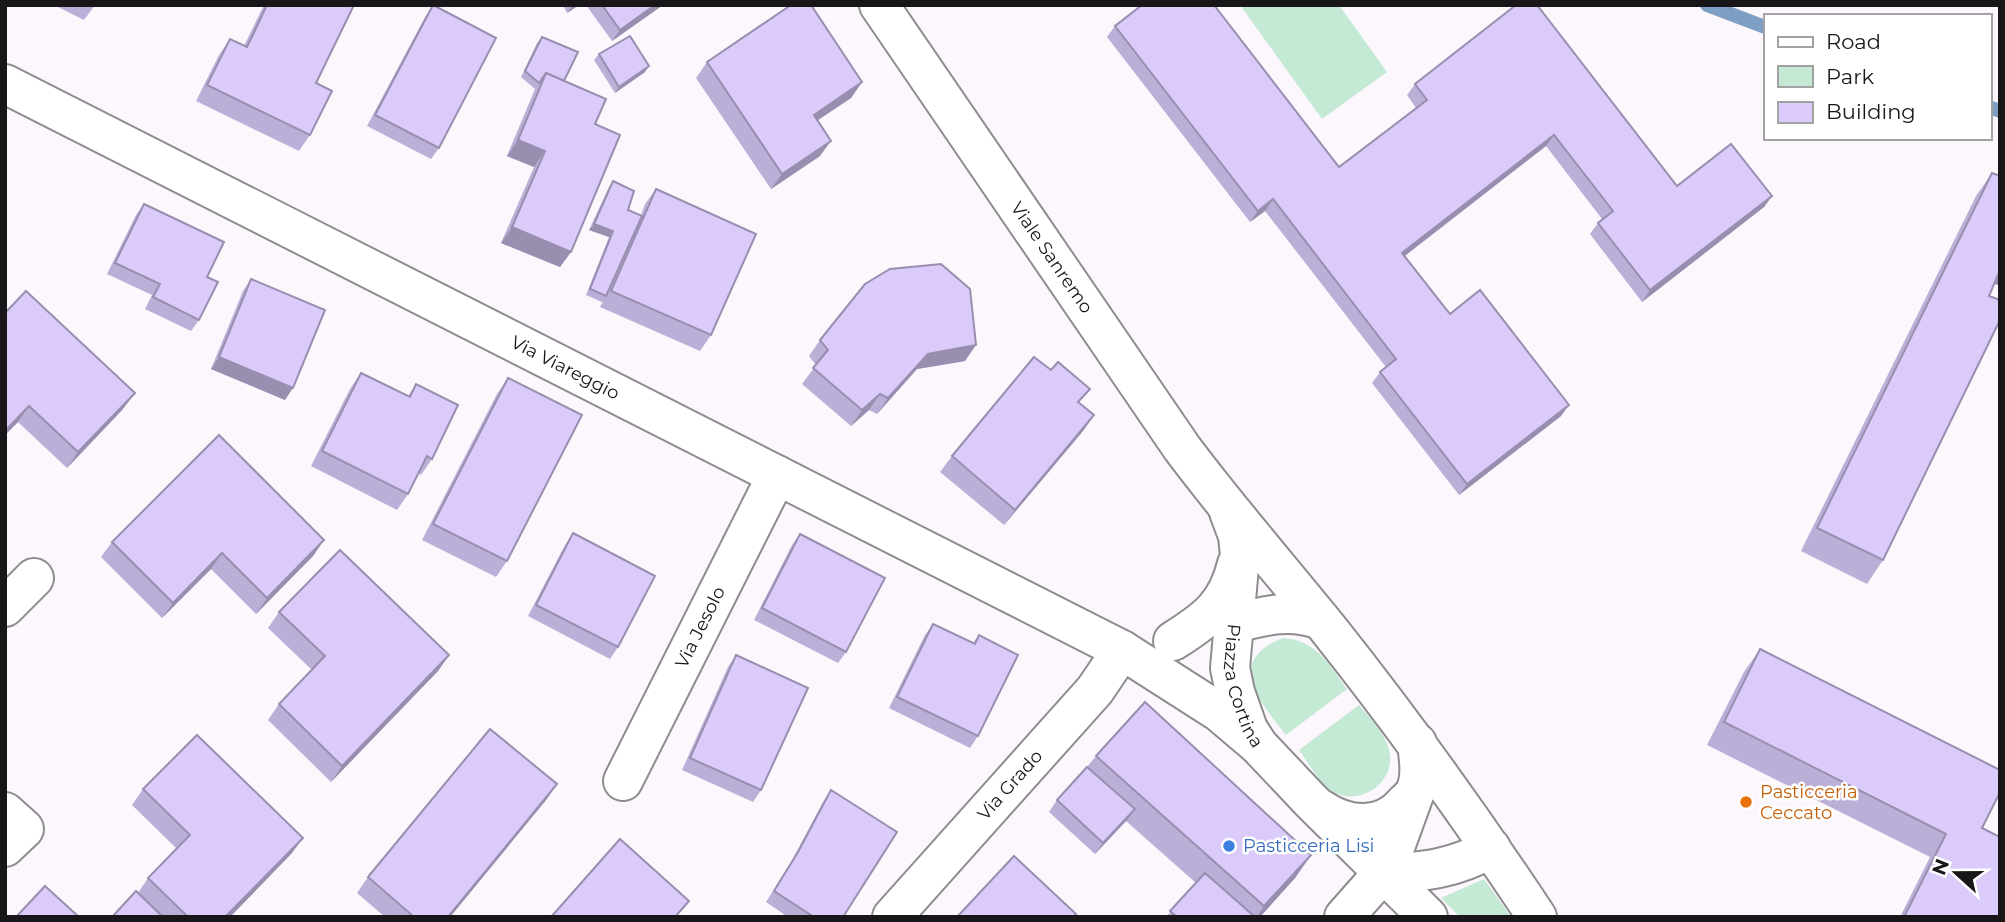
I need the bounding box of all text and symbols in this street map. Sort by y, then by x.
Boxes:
legend [1764,14,1991,140]
text: Road [1826,29,1881,54]
text: Park [1826,64,1874,89]
text: Building [1826,99,1916,124]
street label: Viale Sanremo [1006,198,1098,318]
street label: Via Viareggio [507,331,623,405]
street label: Via Jesolo [671,583,730,672]
street label: Piazza Cortina [1219,623,1268,752]
street label: Via Grado [973,745,1047,825]
place label: Pasticceria Ceccato [1760,781,1858,824]
marker: Pasticceria Ceccato [1738,794,1754,810]
place label: Pasticceria Lisi [1243,835,1374,857]
marker: Pasticceria Lisi [1221,838,1237,854]
north arrow [1921,838,1991,908]
text: N [1927,856,1954,878]

